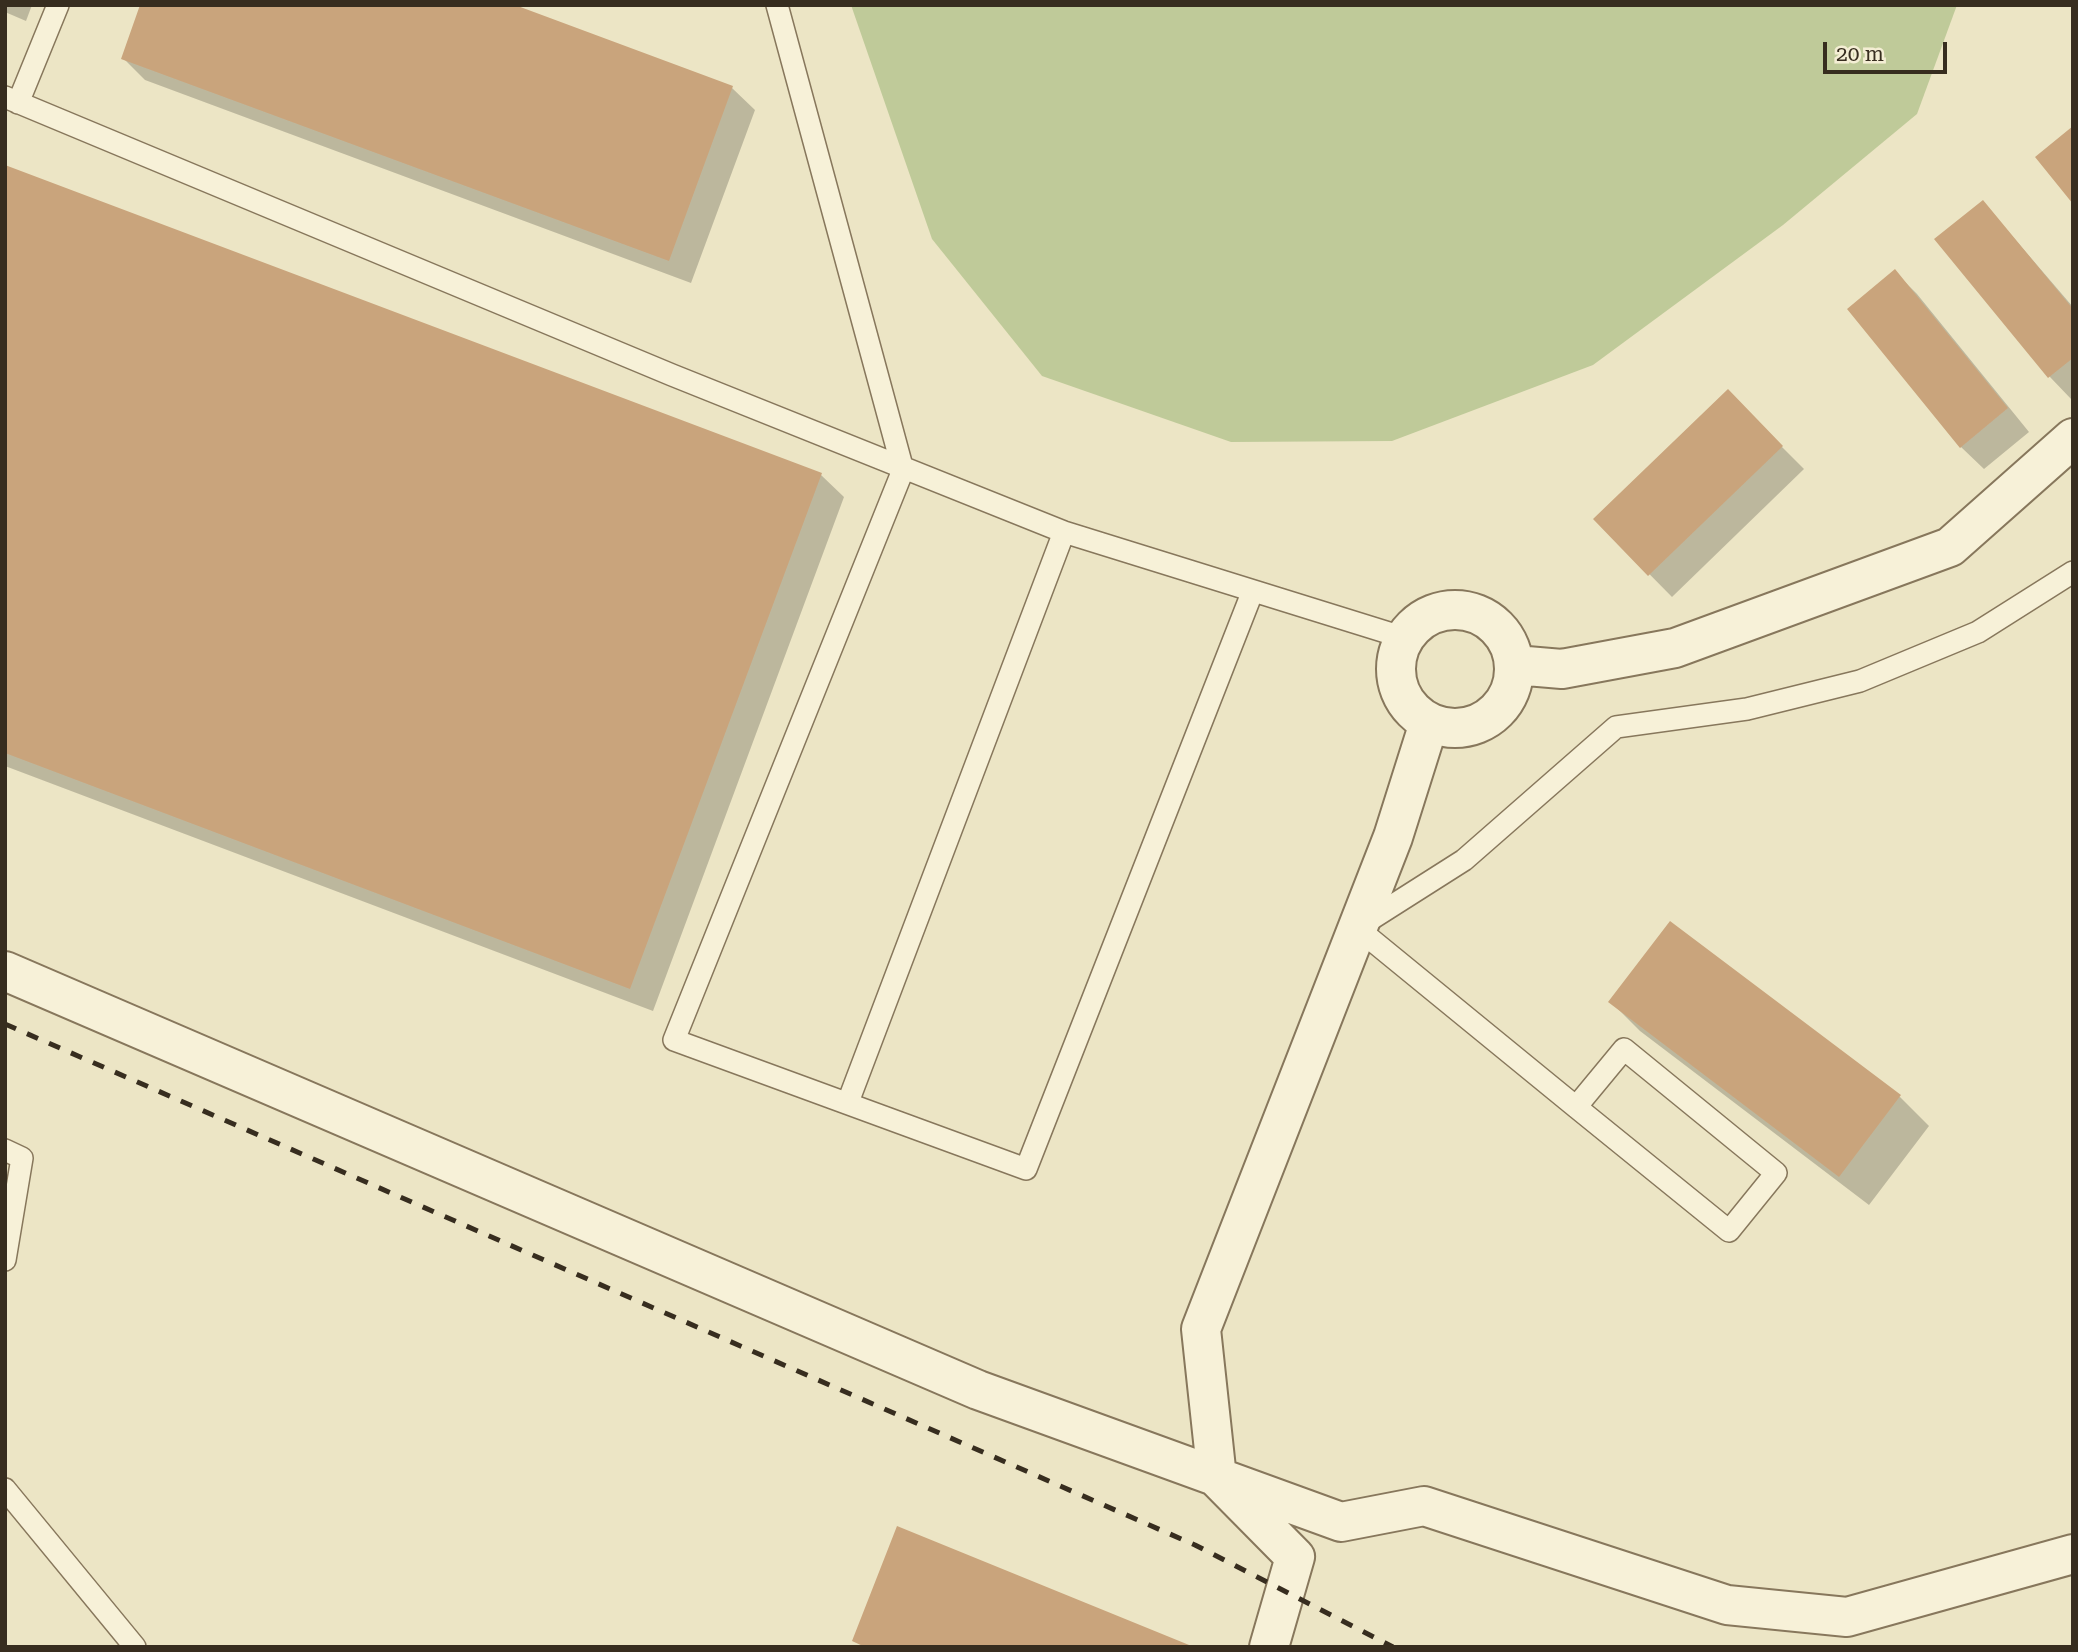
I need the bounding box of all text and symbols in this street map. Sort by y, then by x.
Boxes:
scale bar [1826,28,1950,72]
text: 20 m [1836,42,1884,66]

